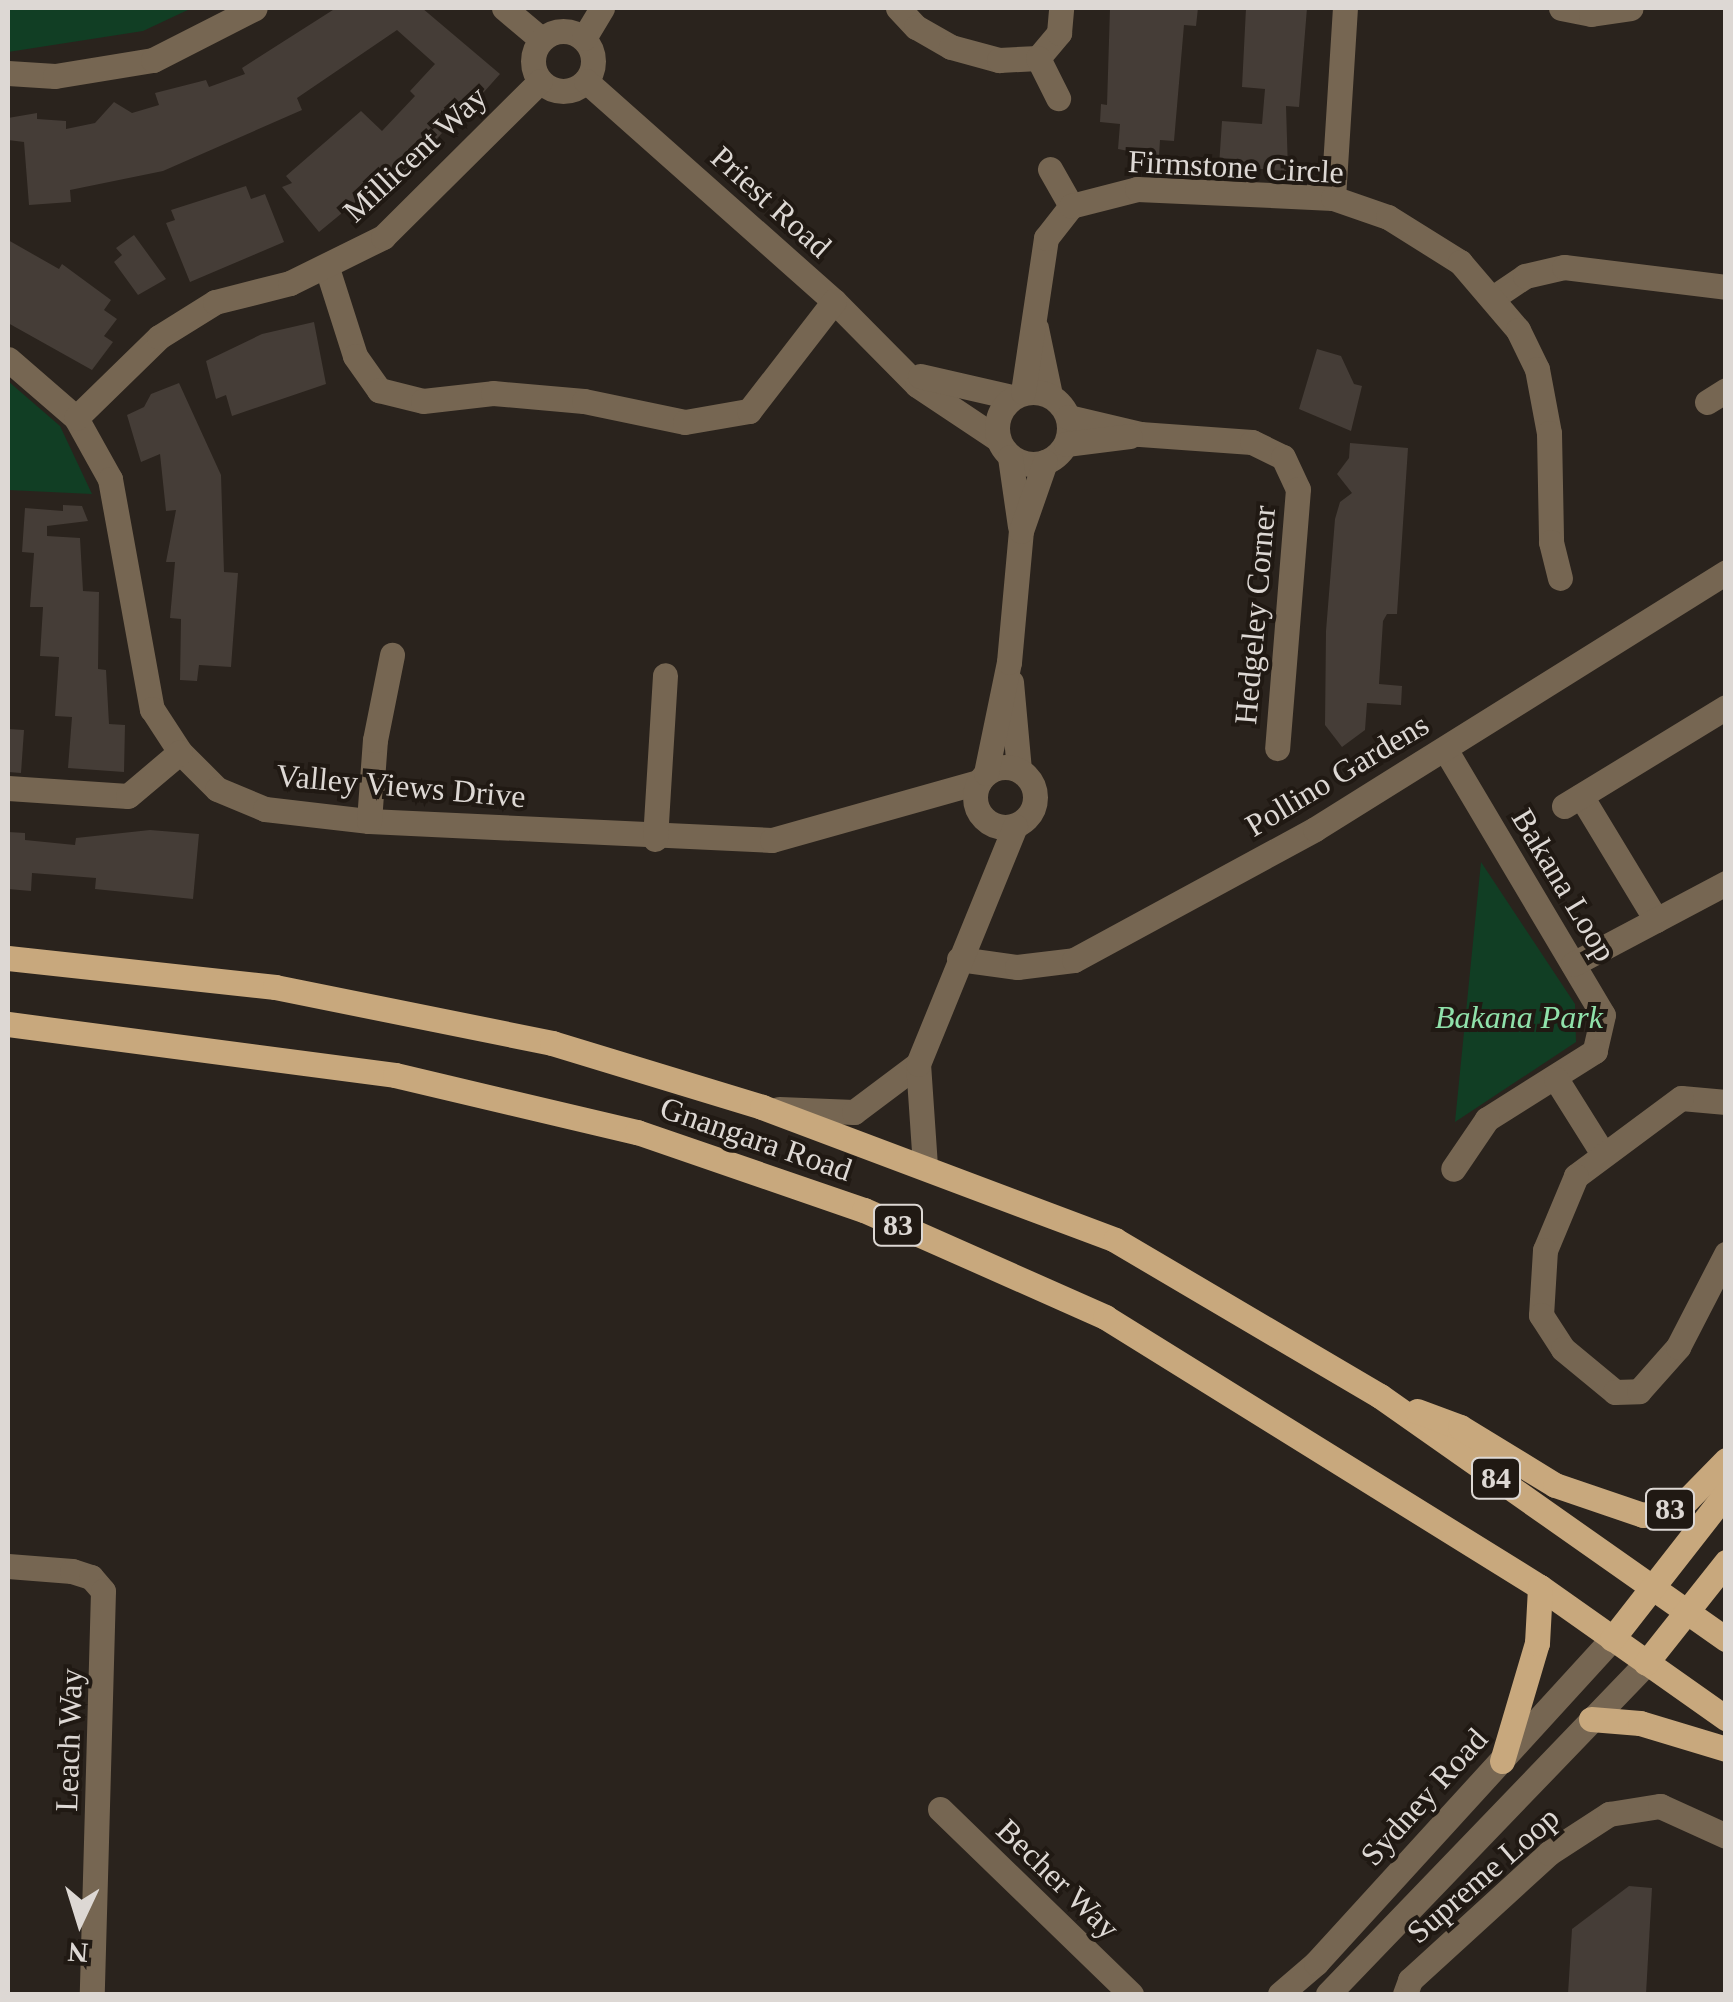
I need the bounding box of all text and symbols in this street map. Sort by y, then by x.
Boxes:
street label: Millicent Way [335,78,495,230]
street label: Priest Road [703,138,839,266]
street label: Firmstone Circle [1127,142,1345,192]
street label: Hedgeley Corner [1226,504,1284,726]
street label: Pollino Gardens [1238,705,1436,845]
street label: Valley Views Drive [275,756,527,816]
street label: Bakana Loop [1503,802,1625,968]
park label: Bakana Park [1435,998,1603,1036]
street label: Gnangara Road [655,1088,857,1190]
road number: 83 [873,1200,923,1250]
road number: 84 [1471,1453,1521,1503]
road number: 83 [1645,1484,1695,1534]
street label: Leach Way [47,1667,91,1813]
street label: Sydney Road [1352,1720,1496,1874]
street label: Supreme Loop [1399,1798,1567,1952]
street label: Becher Way [988,1811,1128,1947]
north arrow [30,1872,130,1972]
text: N [67,1936,89,1969]

